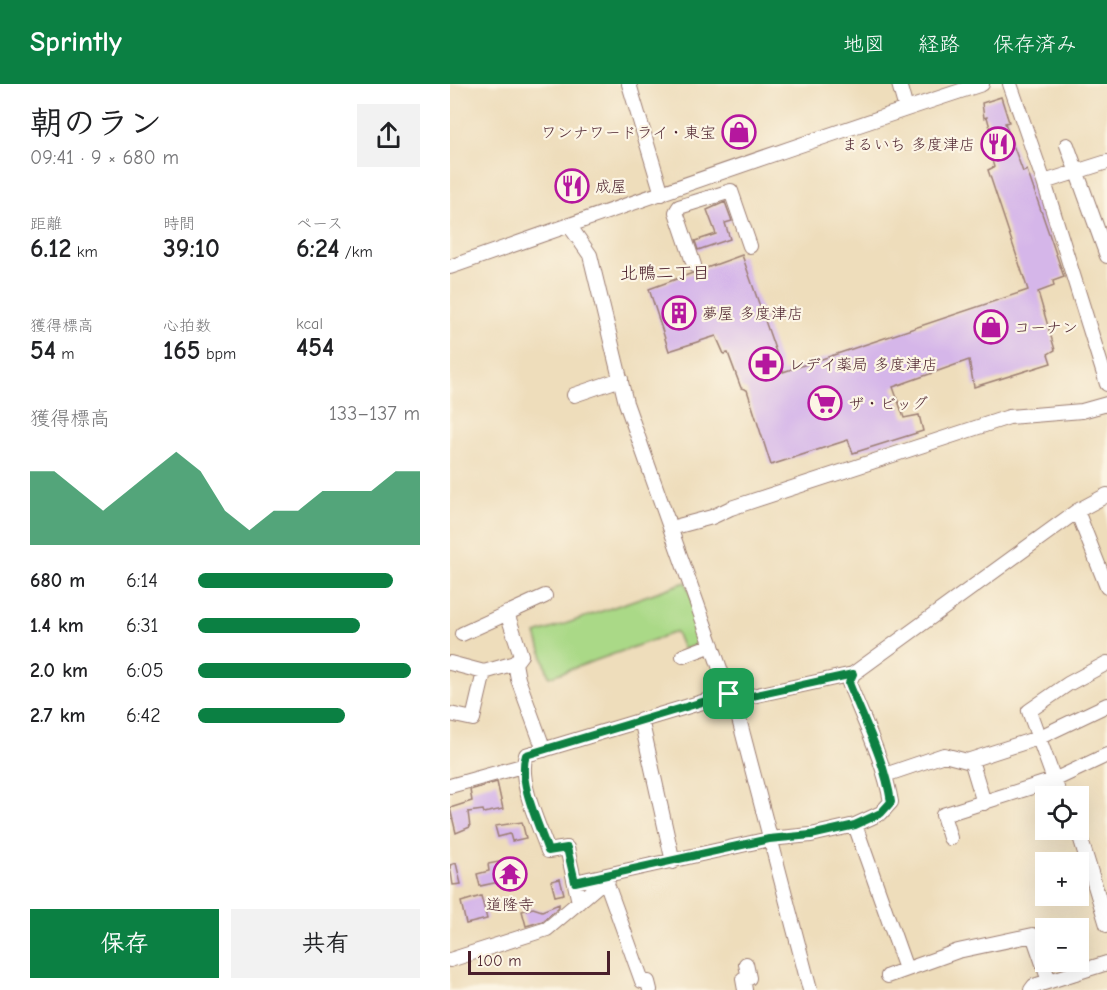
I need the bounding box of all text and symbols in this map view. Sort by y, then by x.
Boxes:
text: Sprintly [30,26,122,58]
text: 地図 [843,32,885,56]
text: 経路 [918,32,960,56]
text: 保存済み [993,32,1077,56]
text: 朝のラン [30,104,162,142]
button: share [357,104,420,167]
shop icon: ワンナワードライ・東宝 [721,114,757,150]
place label: ワンナワードライ・東宝 [541,124,716,142]
restaurant icon: まるいち 多度津店 [980,126,1016,162]
place label: まるいち 多度津店 [842,136,975,154]
text: 09:41 · 9 × 680 m [30,146,179,169]
restaurant icon: 成屋 [554,168,590,204]
place label: 成屋 [595,178,627,196]
text: 距離 [30,215,62,233]
text: 時間 [163,215,195,233]
text: ペース [296,215,343,233]
text: 6.12 [30,234,71,264]
text: 39:10 [163,234,220,264]
text: 6:24 [296,234,339,264]
text: km [71,243,98,261]
text: /km [339,243,373,261]
district label: 北鴨二丁目 [620,263,710,284]
building icon: 夢屋 多度津店 [661,295,697,331]
place label: 夢屋 多度津店 [702,305,803,323]
shop icon: コーナン [973,309,1009,345]
text: kcal [296,315,323,333]
text: 獲得標高 [30,317,94,335]
text: 心拍数 [163,317,211,335]
place label: コーナン [1014,319,1078,337]
text: 454 [296,333,334,363]
text: 54 [30,336,56,366]
text: 165 [163,336,201,366]
text: m [56,345,75,363]
text: bpm [201,345,236,363]
pharmacy icon: レデイ薬局 多度津店 [748,346,784,382]
place label: レデイ薬局 多度津店 [789,356,938,374]
supermarket icon: ザ・ビッグ [807,385,843,421]
place label: ザ・ビッグ [848,395,928,413]
text: 133–137 m [329,402,420,425]
text: 獲得標高 [30,407,110,430]
text: 680 m [30,569,85,592]
text: 6:14 [126,569,158,592]
text: 1.4 km [30,614,84,637]
text: 6:31 [126,614,159,637]
text: 2.0 km [30,659,88,682]
text: 6:05 [126,659,163,682]
pin [703,668,754,719]
icon: arrive [712,677,745,710]
text: 2.7 km [30,704,85,727]
text: 6:42 [126,704,161,727]
map controls [1035,786,1089,972]
button: locate [1035,786,1089,840]
button: + [1035,852,1089,906]
temple icon: 道隆寺 [492,856,528,892]
place label: 道隆寺 [486,896,534,914]
button: 保存 [30,909,219,978]
button: 共有 [231,909,420,978]
button: − [1035,918,1089,972]
scale bar [468,948,610,976]
text: 100 m [477,952,521,970]

